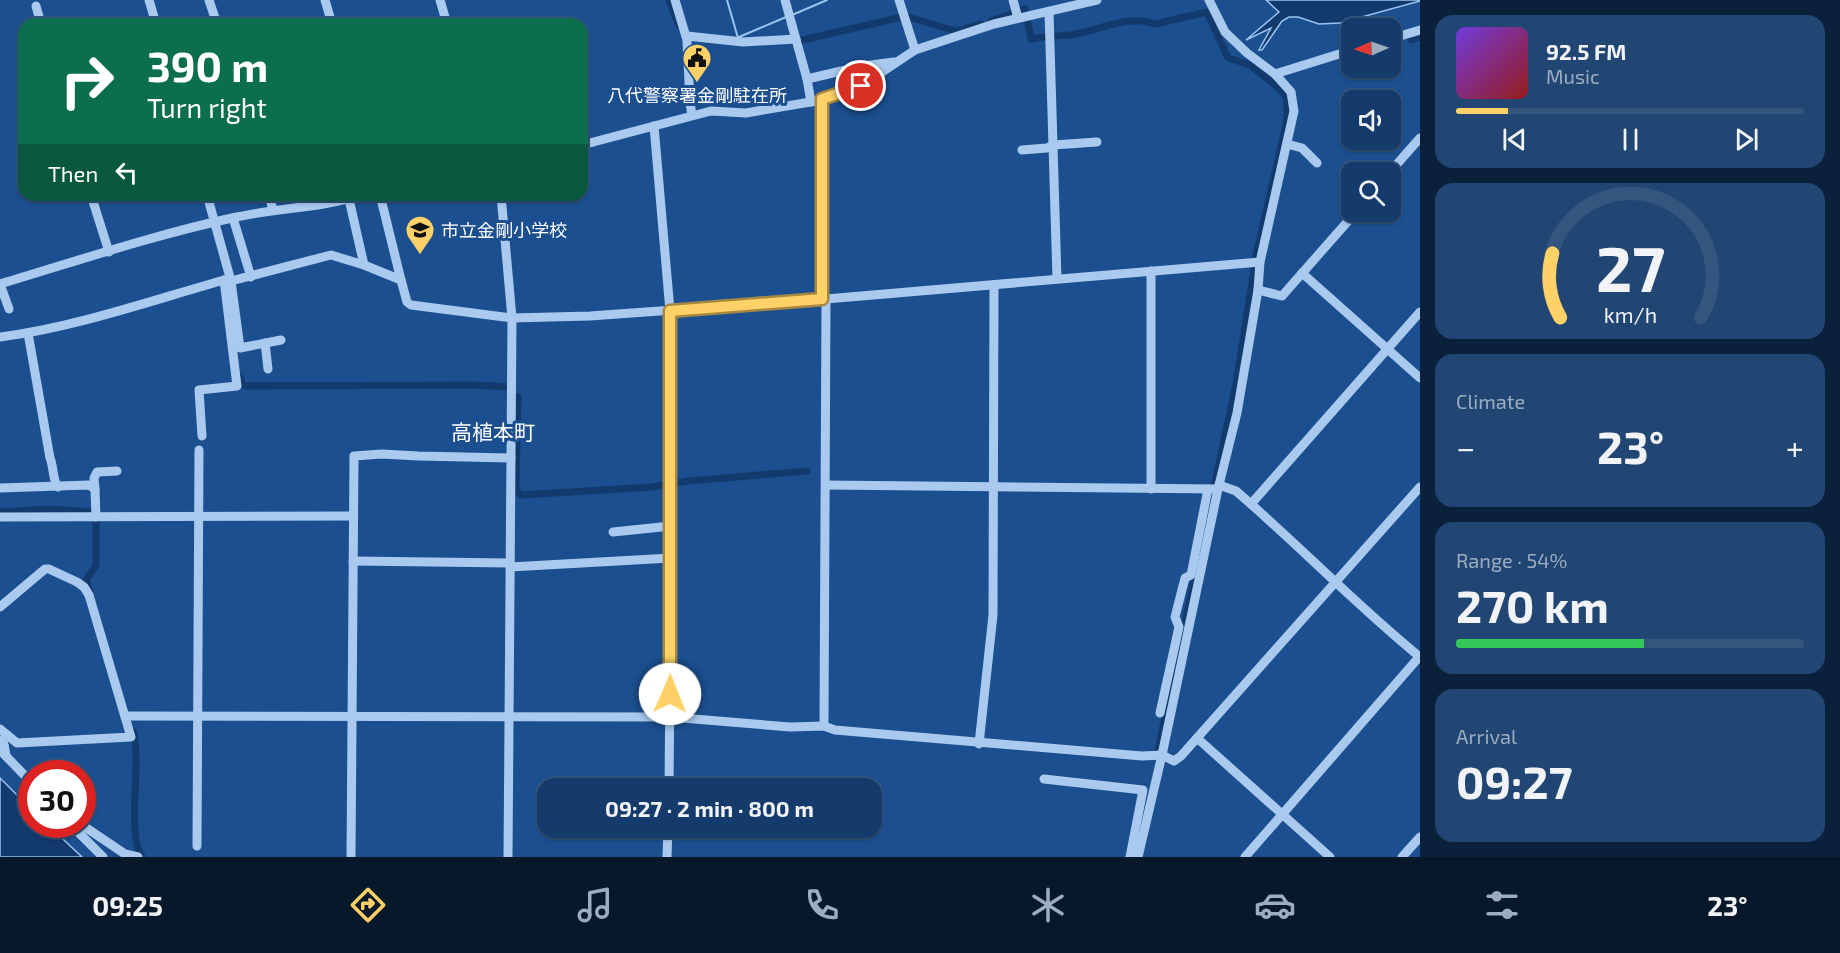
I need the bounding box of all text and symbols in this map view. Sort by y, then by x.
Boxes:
north arrow [1341,18,1401,78]
map controls [1341,18,1401,222]
text: 92.5 FM [1546,38,1626,64]
text: 390 m [147,40,268,90]
icon: right [48,42,126,120]
public building icon: 八代警察署金剛駐在所 [681,42,713,84]
pin [835,60,886,111]
text: Music [1546,64,1600,88]
icon: arrive [844,69,877,102]
place label: 八代警察署金剛駐在所 [607,84,787,106]
button: sound [1341,90,1401,150]
text: Turn right [147,91,267,123]
icon: previous [1498,123,1531,156]
icon: pause [1614,123,1647,156]
icon: next [1730,123,1763,156]
icon: left [110,156,143,189]
text: Then [48,160,98,186]
button: search [1341,162,1401,222]
school or university icon: 市立金剛小学校 [404,214,436,256]
place label: 市立金剛小学校 [441,219,567,241]
text: 27 [1595,230,1665,305]
text: km/h [1603,302,1657,327]
text: Climate [1456,389,1525,413]
district label: 高植本町 [451,419,535,444]
text: 23° [1597,419,1664,473]
text: − [1456,427,1475,467]
text: + [1786,427,1804,467]
text: Range · 54% [1456,548,1567,572]
text: 270 km [1456,578,1609,632]
position arrow [638,662,702,726]
text: Arrival [1456,724,1517,748]
text: 09:27 [1456,754,1572,808]
speed limit sign: 30 [18,760,96,838]
text: 09:27 · 2 min · 800 m [605,795,814,821]
icon: directions [347,884,389,926]
icon: music [574,884,616,926]
icon: phone [801,884,843,926]
icon: climate [1027,884,1069,926]
icon: car [1254,884,1296,926]
icon: filters [1481,884,1523,926]
text: 09:25 [92,889,163,921]
text: 23° [1707,889,1748,921]

